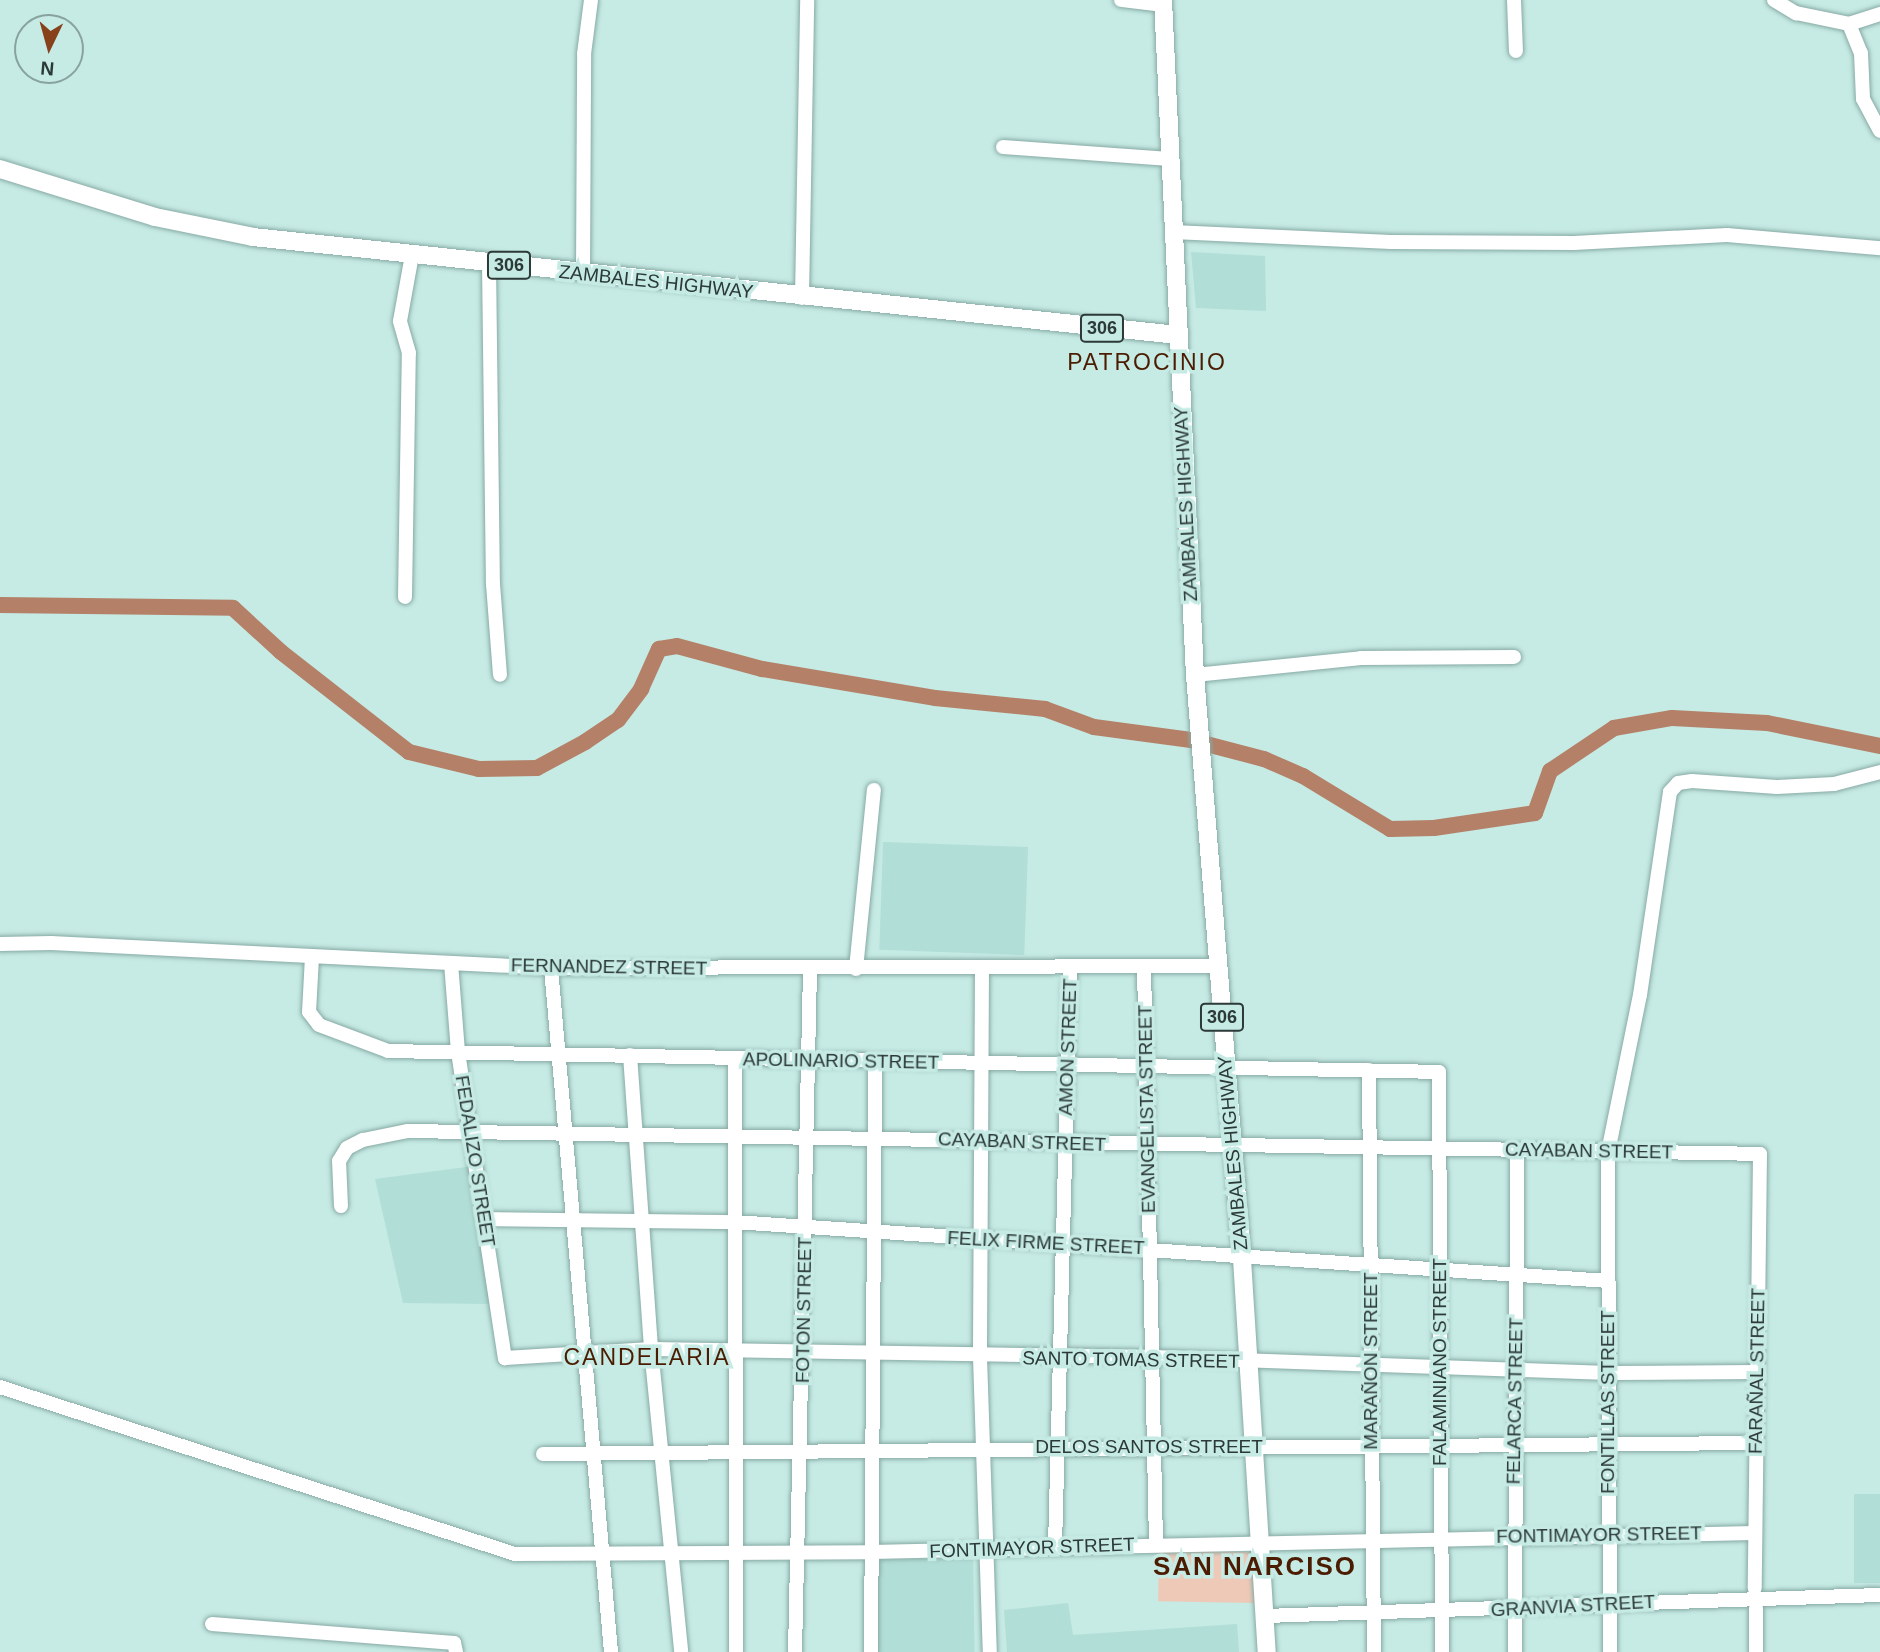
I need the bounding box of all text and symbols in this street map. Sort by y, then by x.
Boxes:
north arrow [14,14,84,84]
text: N [40,57,55,79]
road number: 306 [486,250,532,279]
street label: ZAMBALES HIGHWAY [558,260,754,304]
road number: 306 [1079,314,1125,342]
district label: PATROCINIO [1068,348,1226,376]
street label: ZAMBALES HIGHWAY [1170,406,1202,602]
street label: FERNANDEZ STREET [511,954,707,980]
street label: AMON STREET [1054,978,1082,1116]
road number: 306 [1199,1002,1245,1032]
street label: EVANGELISTA STREET [1134,1004,1160,1214]
street label: APOLINARIO STREET [743,1048,939,1074]
street label: ZAMBALES HIGHWAY [1213,1055,1253,1251]
street label: FEDALIZO STREET [450,1074,500,1248]
street label: CAYABAN STREET [938,1128,1106,1156]
street label: CAYABAN STREET [1505,1138,1673,1164]
street label: FELIX FIRME STREET [947,1226,1145,1260]
street label: FOTON STREET [791,1237,817,1383]
street label: FALAMINIANO STREET [1429,1258,1451,1466]
street label: MARAÑON STREET [1360,1272,1382,1450]
street label: FARAÑAL STREET [1744,1287,1770,1455]
street label: FONTILLAS STREET [1597,1310,1619,1494]
street label: FELARCA STREET [1502,1317,1528,1485]
district label: CANDELARIA [565,1343,729,1371]
street label: SANTO TOMAS STREET [1022,1347,1240,1373]
street label: DELOS SANTOS STREET [1035,1436,1263,1458]
street label: FONTIMAYOR STREET [1496,1522,1702,1548]
street label: FONTIMAYOR STREET [929,1533,1135,1563]
district label: SAN NARCISO [1154,1551,1356,1583]
street label: GRANVIA STREET [1490,1590,1656,1622]

